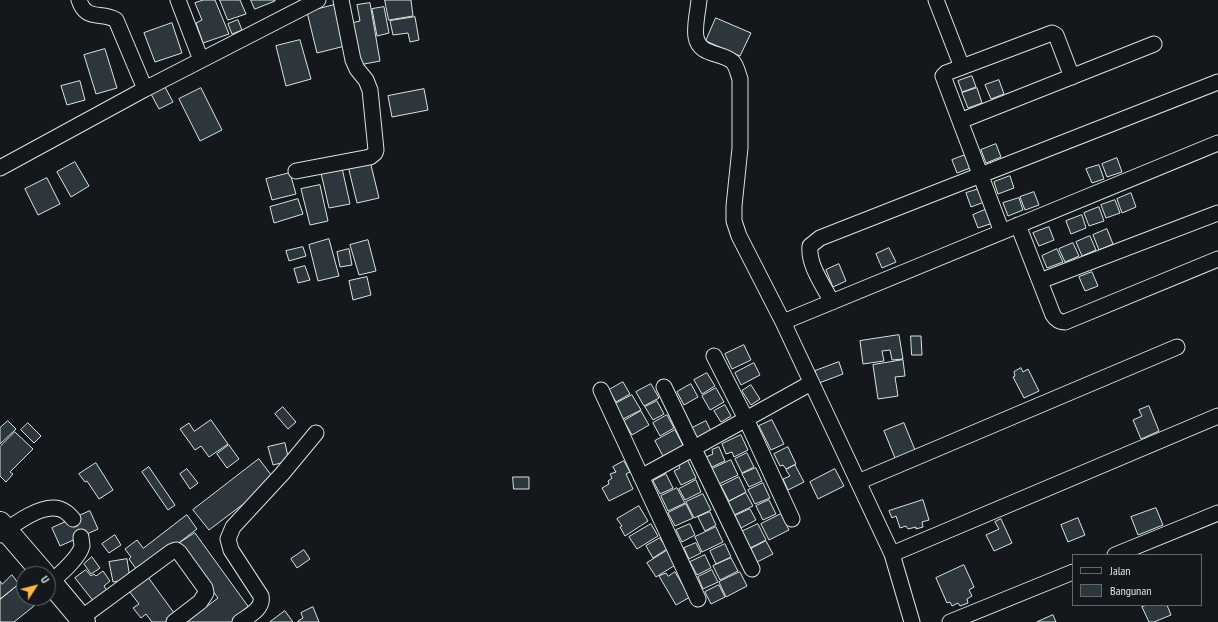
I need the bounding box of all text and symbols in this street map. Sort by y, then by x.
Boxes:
legend [1072,554,1202,606]
text: Jalan [1110,563,1131,578]
north arrow [16,566,56,606]
text: U [38,573,52,586]
text: Bangunan [1110,583,1151,598]

